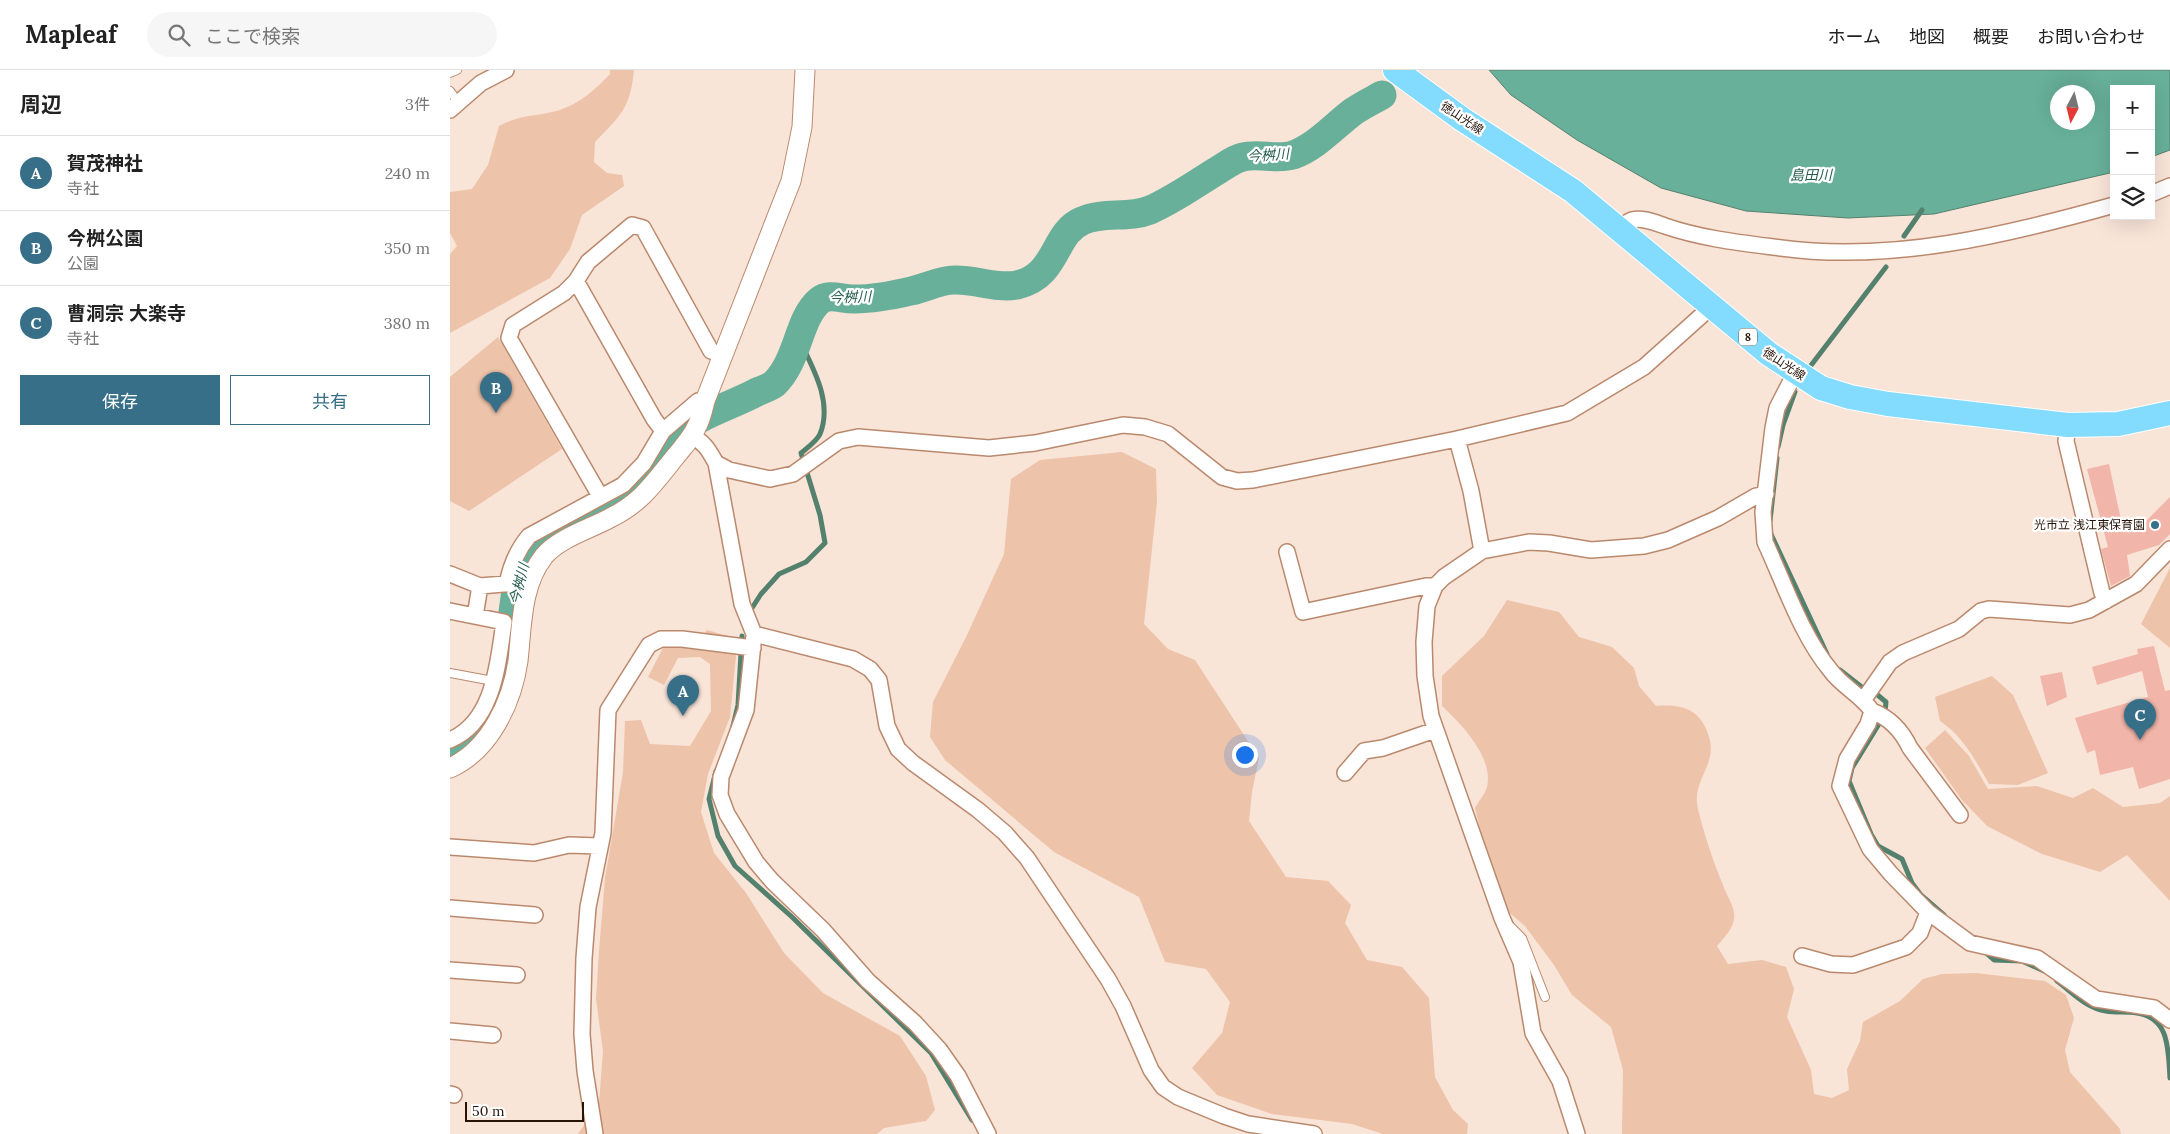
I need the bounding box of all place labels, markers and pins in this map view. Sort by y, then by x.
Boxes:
pin: B [480,372,512,413]
place label: 光市立 浅江東保育園 [2034,517,2145,532]
marker: 光市立 浅江東保育園 [2149,519,2161,531]
pin: A [667,675,699,716]
pin: C [2124,699,2156,740]

